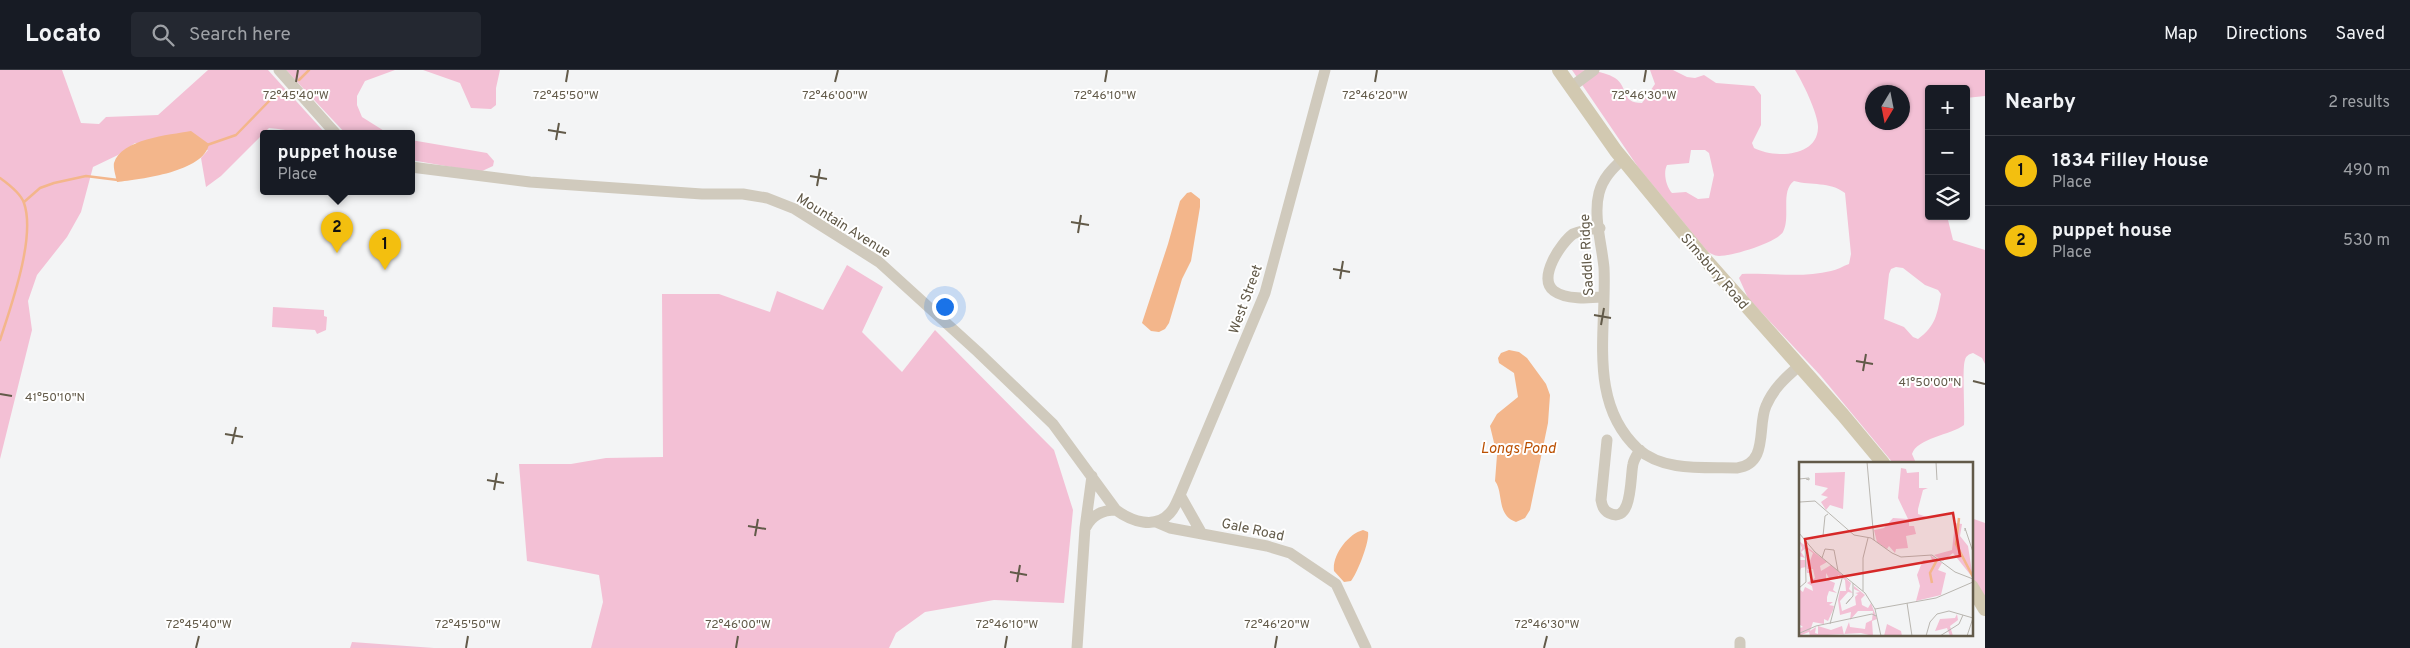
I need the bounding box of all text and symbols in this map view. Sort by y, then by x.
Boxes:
search box [131,12,481,57]
text: Locato [25,20,101,50]
icon: search [149,21,177,49]
text: Search here [189,23,291,47]
text: Map [2164,23,2198,46]
text: Directions [2226,23,2308,46]
text: Saved [2336,23,2385,46]
north arrow [1865,85,1910,130]
map controls [1925,85,1970,220]
button: + [1925,85,1970,130]
text: 72°45'40"W [263,88,329,104]
text: 72°45'50"W [533,88,599,104]
text: 72°46'00"W [802,88,868,104]
text: 72°46'10"W [1074,88,1136,104]
text: 72°46'20"W [1342,88,1408,104]
text: 72°46'30"W [1611,88,1677,104]
text: Nearby [2005,89,2076,116]
text: 2 results [2328,93,2390,113]
popup [260,130,415,195]
button: − [1925,130,1970,175]
text: puppet house [278,141,397,165]
text: 1834 Filley House [2052,149,2209,173]
text: 1 [2018,161,2024,181]
text: 490 m [2343,161,2390,181]
text: Place [278,165,317,185]
text: Place [2052,173,2092,193]
button: layers [1925,175,1970,220]
street label: Mountain Avenue [793,190,894,262]
pin: 2 [321,212,353,253]
street label: Saddle Ridge [1577,213,1598,296]
text: puppet house [2052,219,2172,243]
pin: 1 [369,229,401,270]
street label: Simsbury Road [1676,231,1751,313]
text: 2 [2016,231,2026,251]
text: 530 m [2343,231,2390,251]
text: Place [2052,243,2092,263]
street label: West Street [1226,263,1267,336]
your location [932,294,958,320]
text: 41°50'00"N [1898,375,1962,391]
text: 41°50'10"N [25,390,85,406]
water label: Longs Pond [1480,440,1556,459]
inset map [1799,462,1972,636]
street label: Gale Road [1220,516,1286,545]
text: 72°45'40"W [166,617,232,633]
text: 72°45'50"W [435,617,501,633]
text: 72°46'00"W [705,617,771,633]
text: 72°46'10"W [976,617,1038,633]
text: 72°46'20"W [1244,617,1310,633]
text: 72°46'30"W [1514,617,1580,633]

